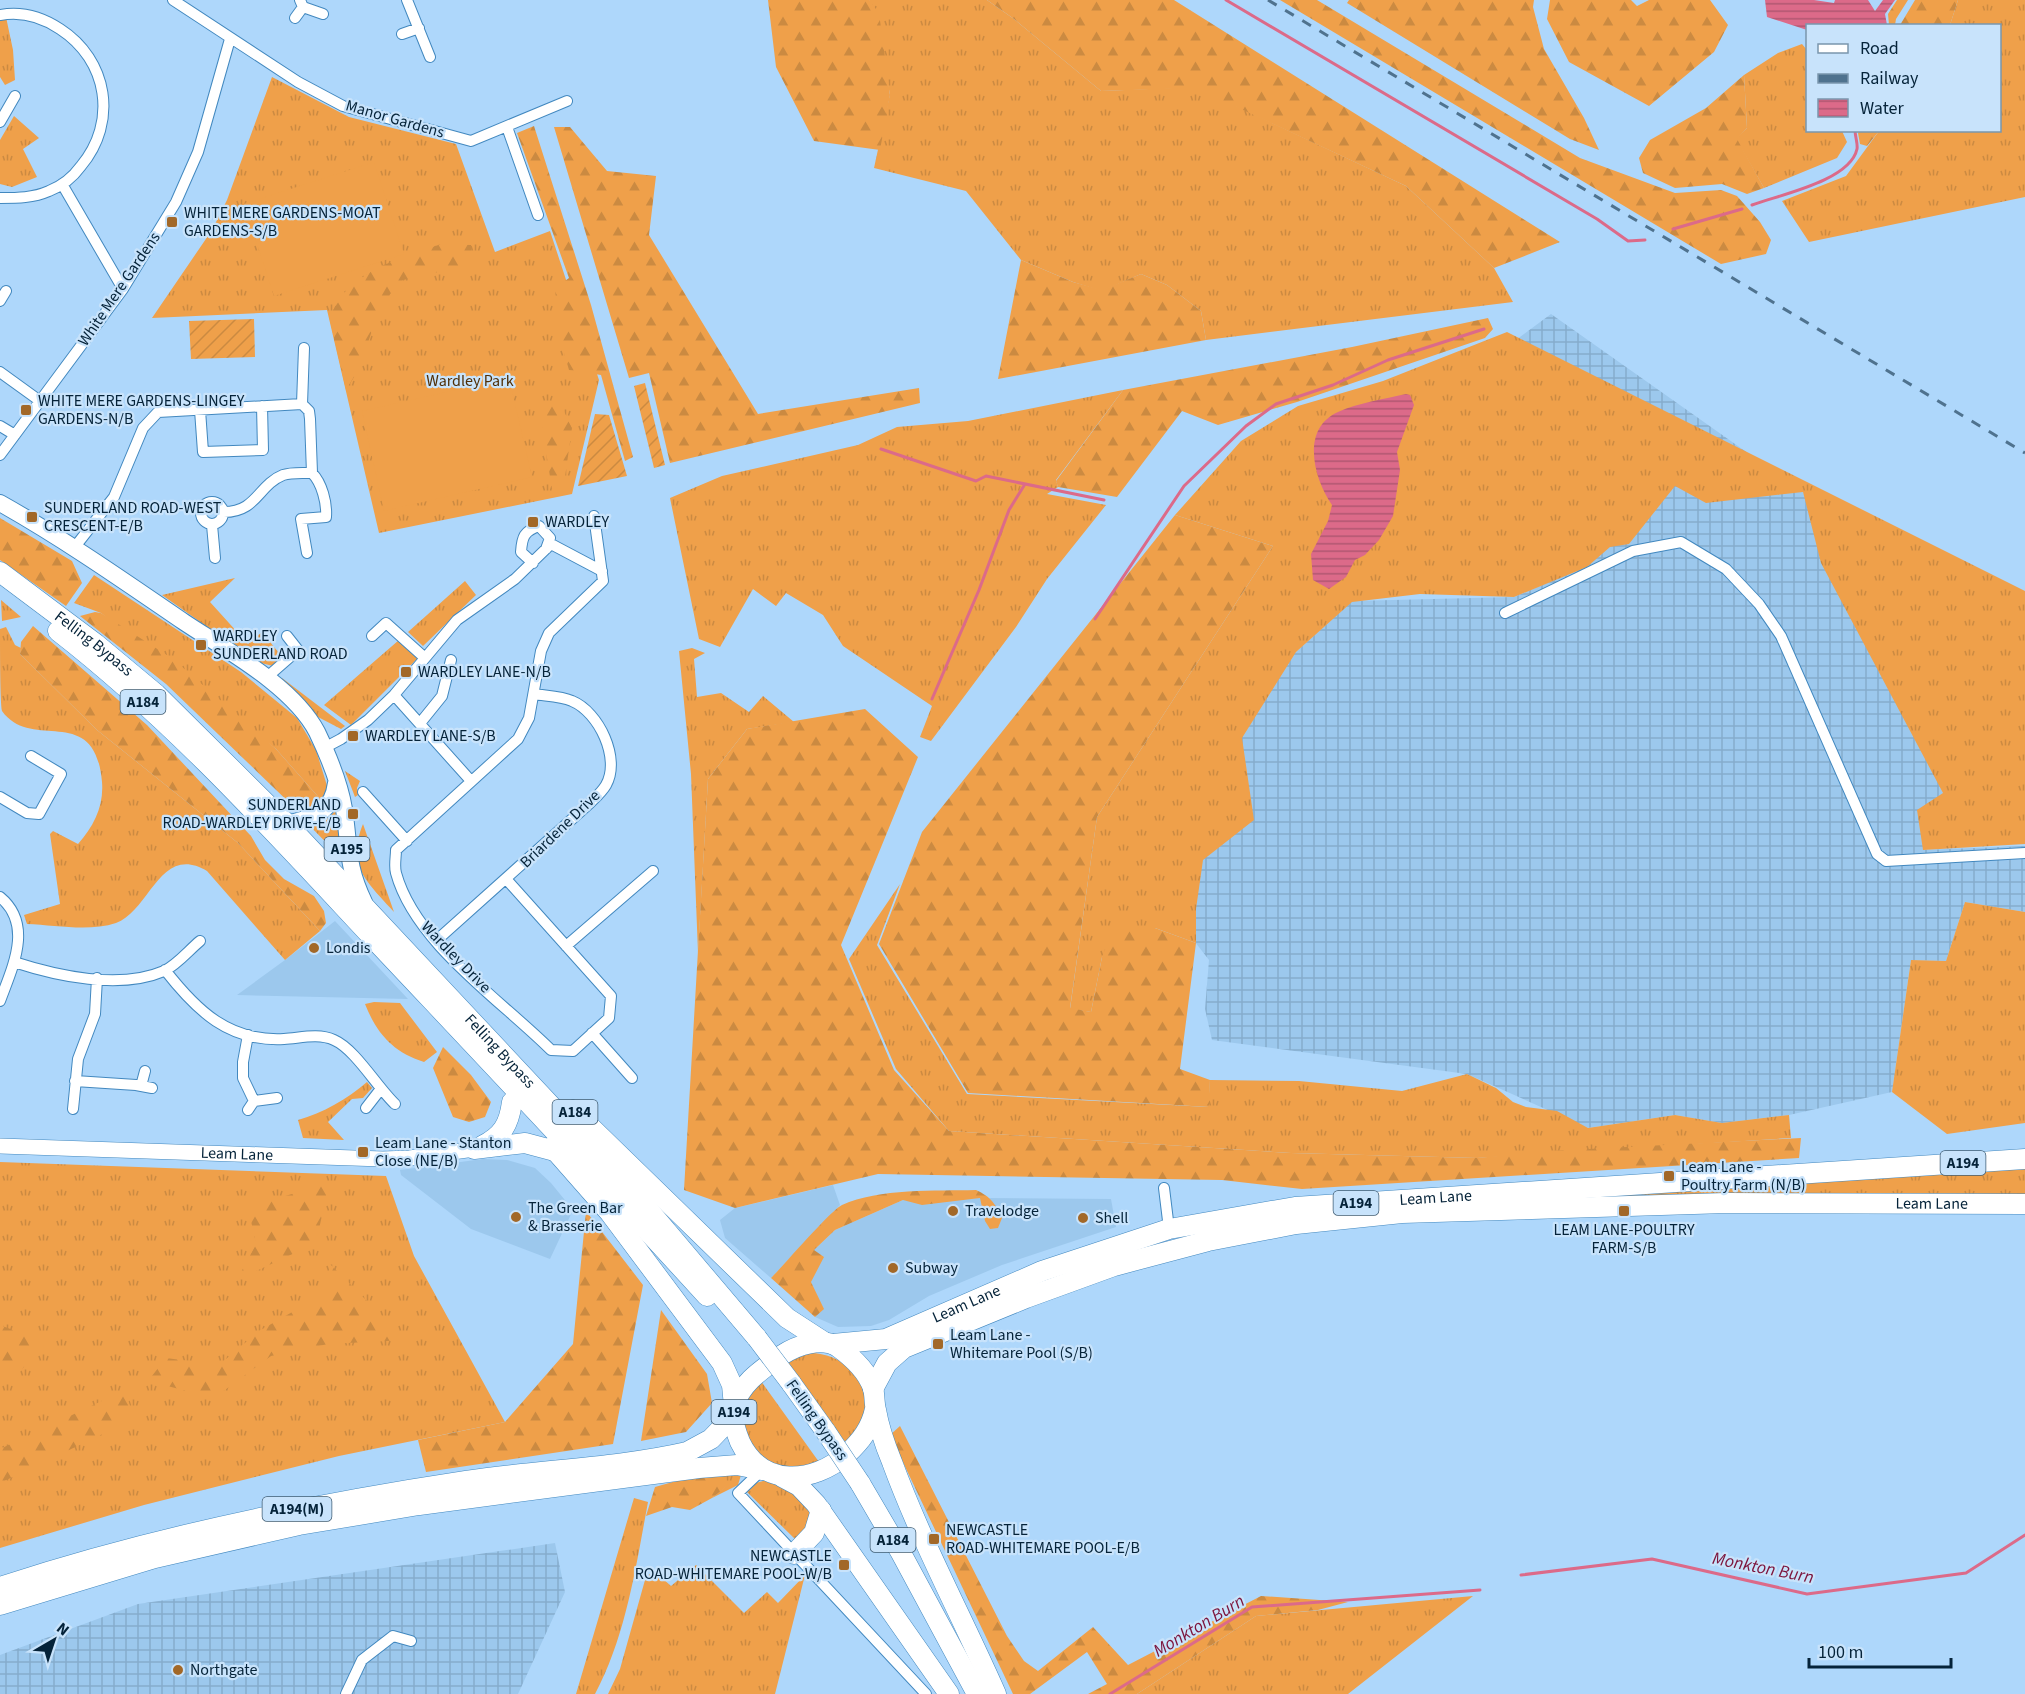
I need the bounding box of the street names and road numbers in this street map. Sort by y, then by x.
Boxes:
street label: Manor Gardens [343,94,447,144]
street label: White Mere Gardens [73,227,166,350]
street label: Felling Bypass [50,606,138,682]
road number: A184 [120,690,166,714]
street label: Briardene Drive [515,785,605,873]
road number: A195 [324,837,370,861]
street label: Wardley Drive [416,916,496,998]
street label: Felling Bypass [460,1009,541,1093]
road number: A184 [552,1100,598,1124]
street label: Leam Lane [200,1142,273,1166]
road number: A194 [1940,1151,1986,1175]
street label: Leam Lane [1399,1184,1473,1211]
road number: A194 [1334,1191,1378,1215]
street label: Leam Lane [1895,1193,1968,1215]
street label: Leam Lane [929,1279,1004,1328]
street label: Felling Bypass [781,1375,853,1465]
road number: A194 [712,1400,756,1424]
road number: A194(M) [262,1497,332,1521]
road number: A184 [870,1528,916,1552]

